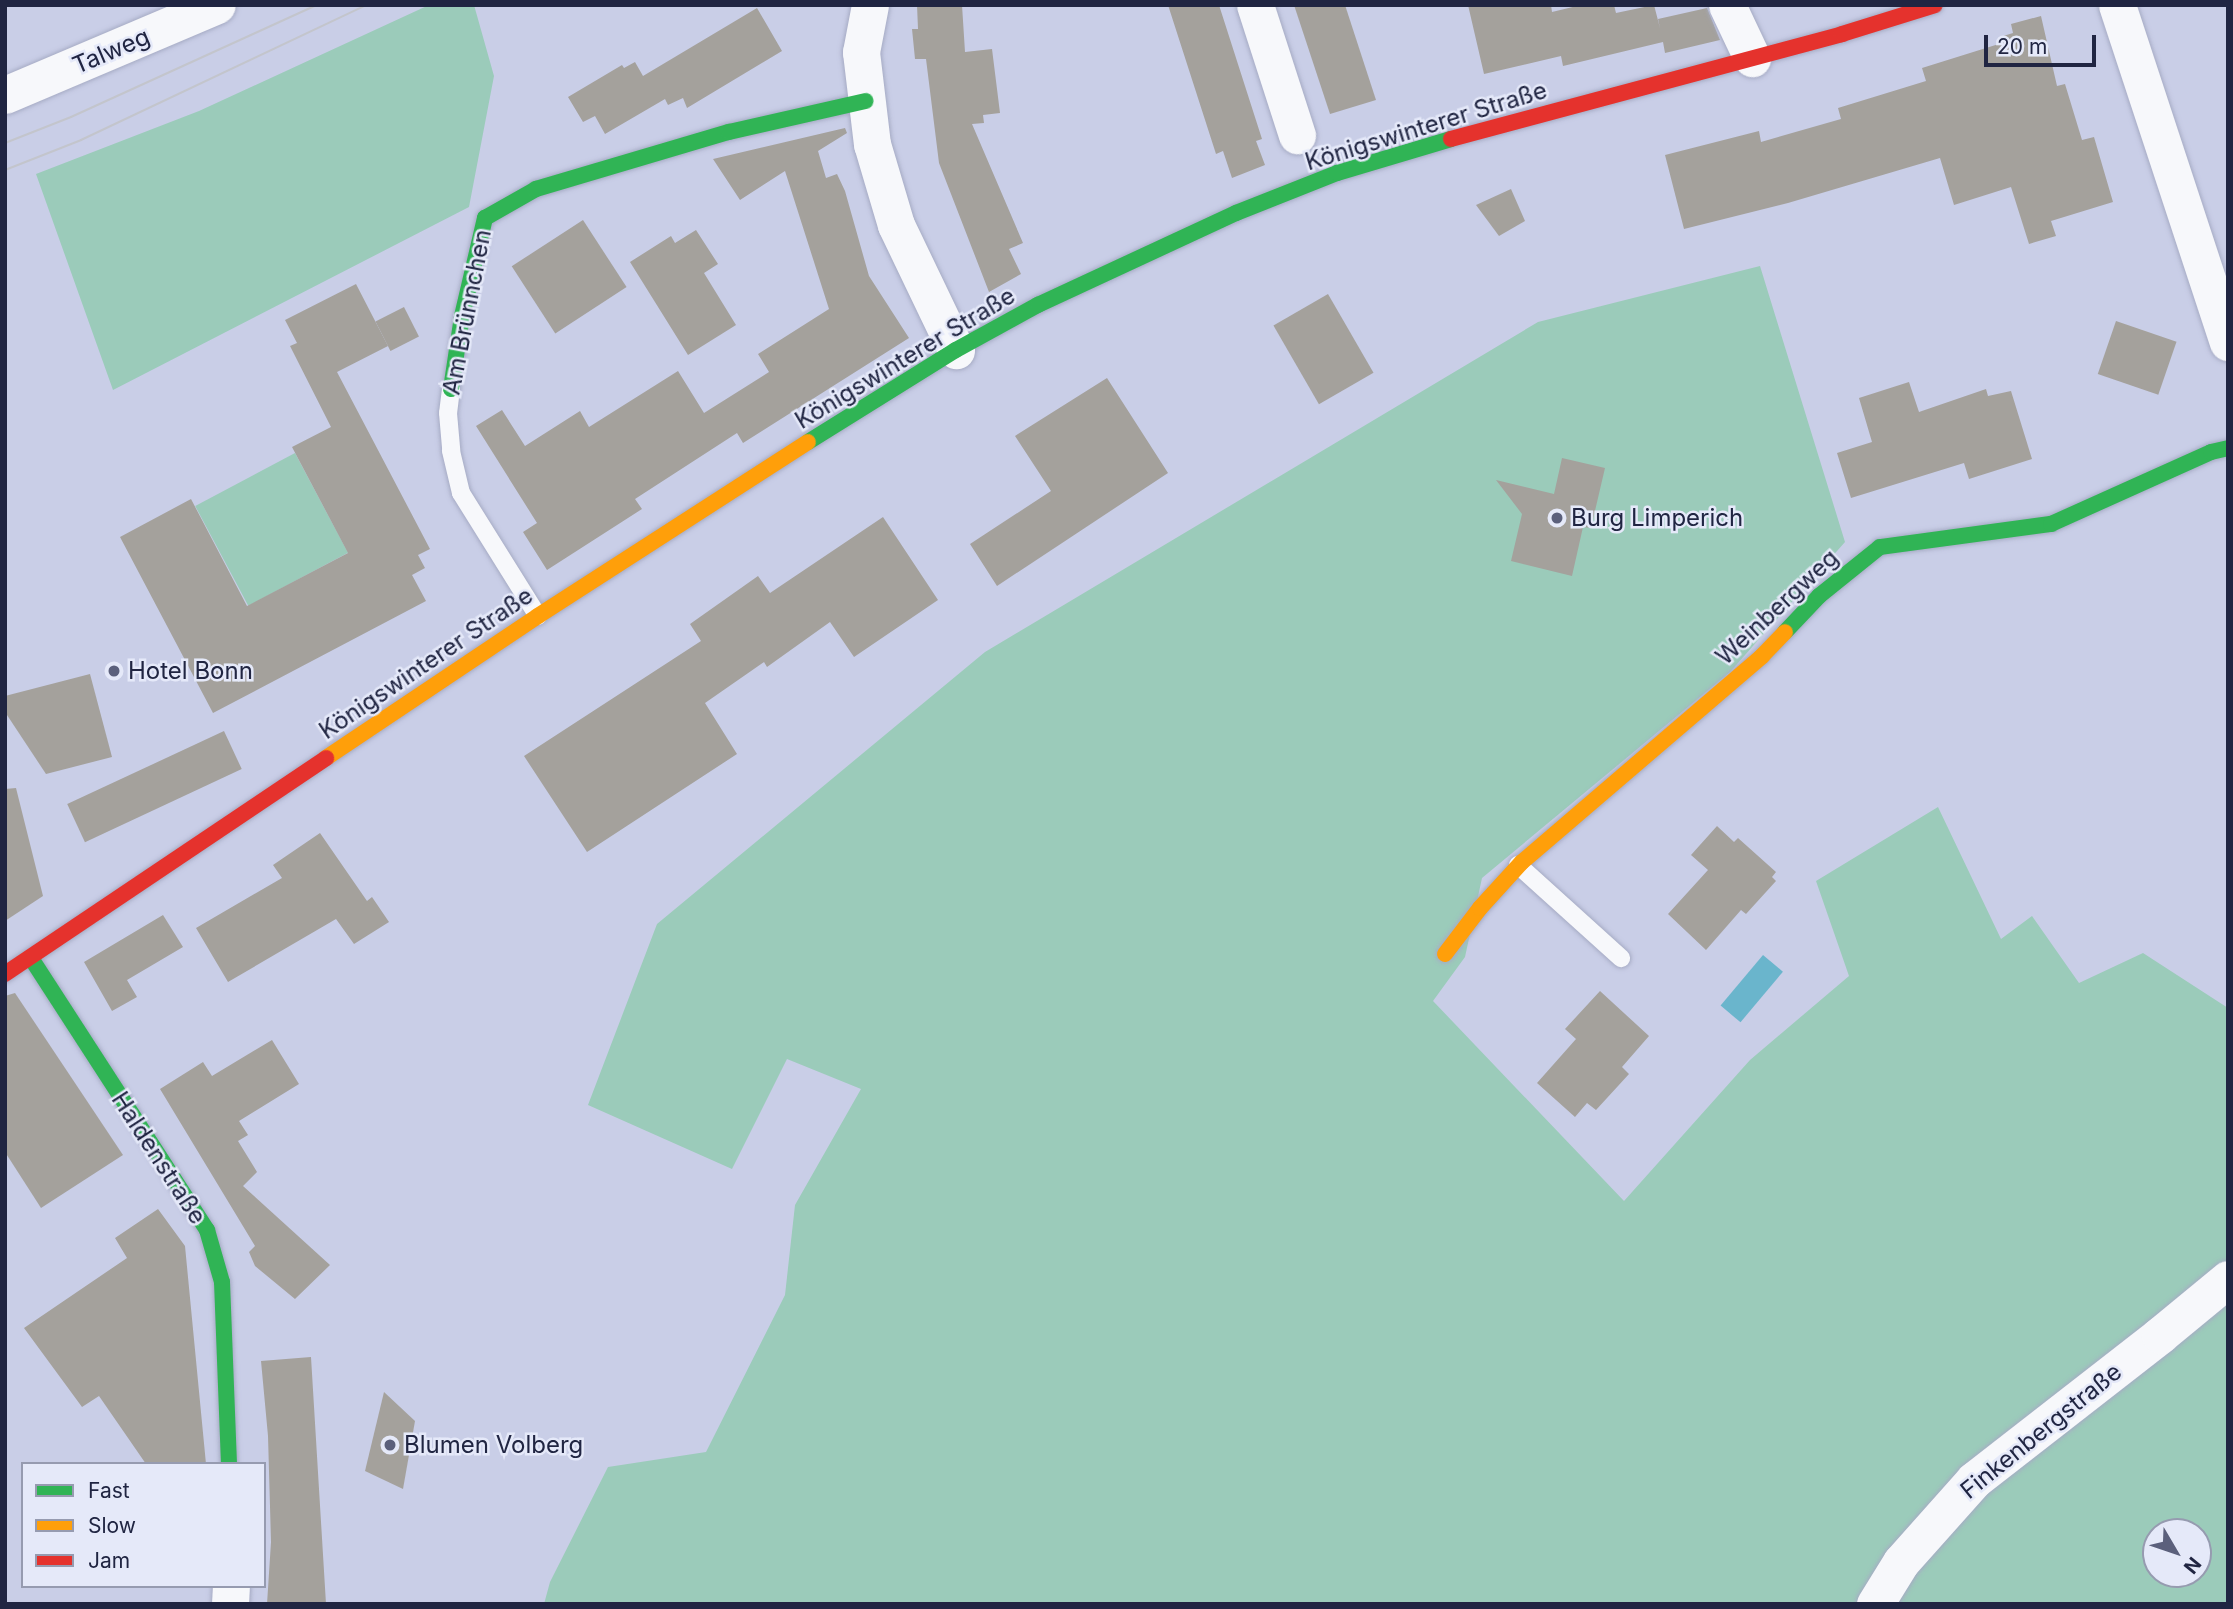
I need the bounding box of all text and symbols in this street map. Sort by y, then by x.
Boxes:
scale bar [1988,21,2100,65]
street label: Talweg [68,22,154,80]
text: 20 m [1997,34,2047,59]
street label: Königswinterer Straße [1302,76,1550,176]
street label: Am Brünnchen [437,227,497,397]
street label: Königswinterer Straße [790,281,1020,435]
place label: Burg Limperich [1571,504,1743,532]
marker: Burg Limperich [1549,510,1565,526]
street label: Weinbergweg [1710,543,1844,671]
street label: Königswinterer Straße [314,581,538,745]
place label: Hotel Bonn [128,657,253,685]
marker: Hotel Bonn [106,663,122,679]
street label: Haldenstraße [106,1087,212,1229]
street label: Finkenbergstraße [1955,1357,2127,1505]
place label: Blumen Volberg [404,1431,583,1459]
marker: Blumen Volberg [382,1437,398,1453]
legend [21,1462,266,1588]
text: Fast [88,1478,130,1503]
text: Slow [88,1513,136,1538]
north arrow [2142,1518,2212,1588]
text: Jam [88,1548,130,1573]
text: N [2179,1552,2206,1578]

